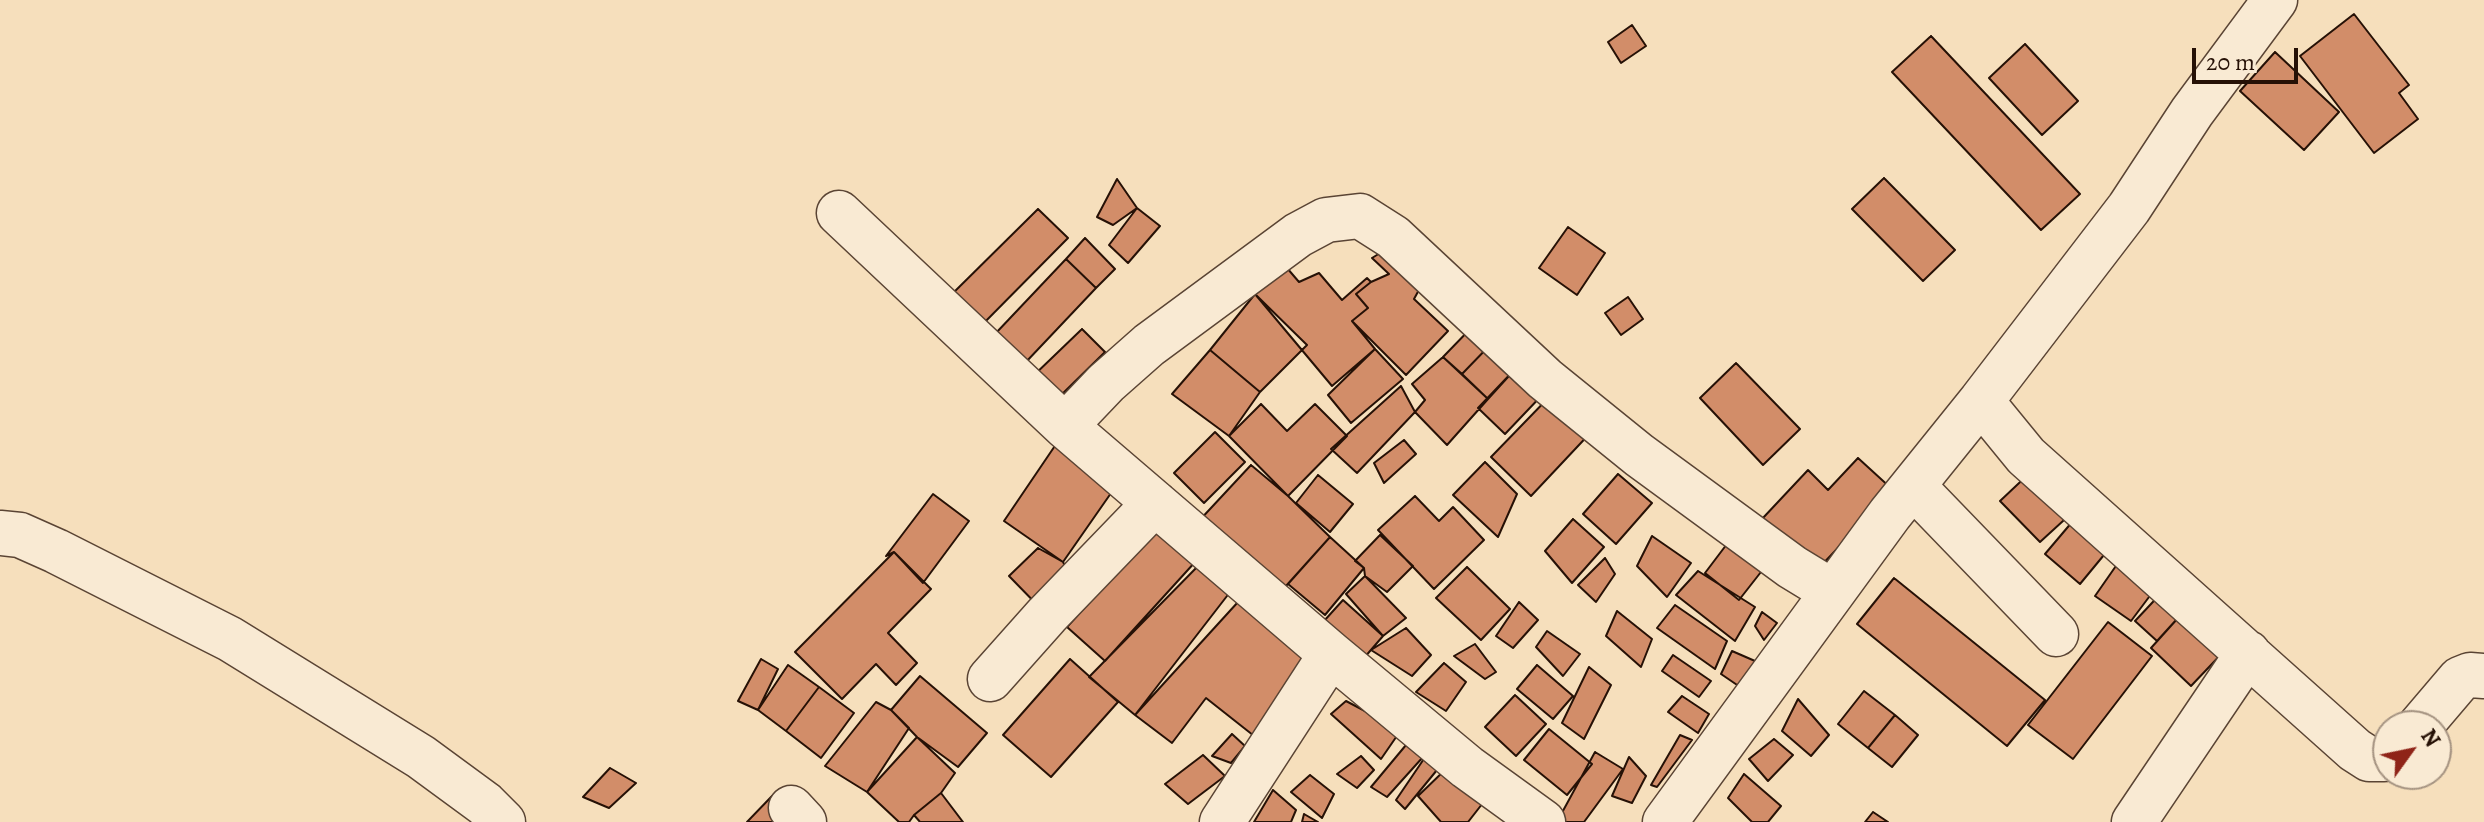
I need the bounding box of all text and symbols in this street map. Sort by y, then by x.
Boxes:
scale bar [2196,32,2302,82]
text: 20 m [2206,46,2255,78]
north arrow [2372,710,2452,790]
text: N [2414,723,2447,753]

